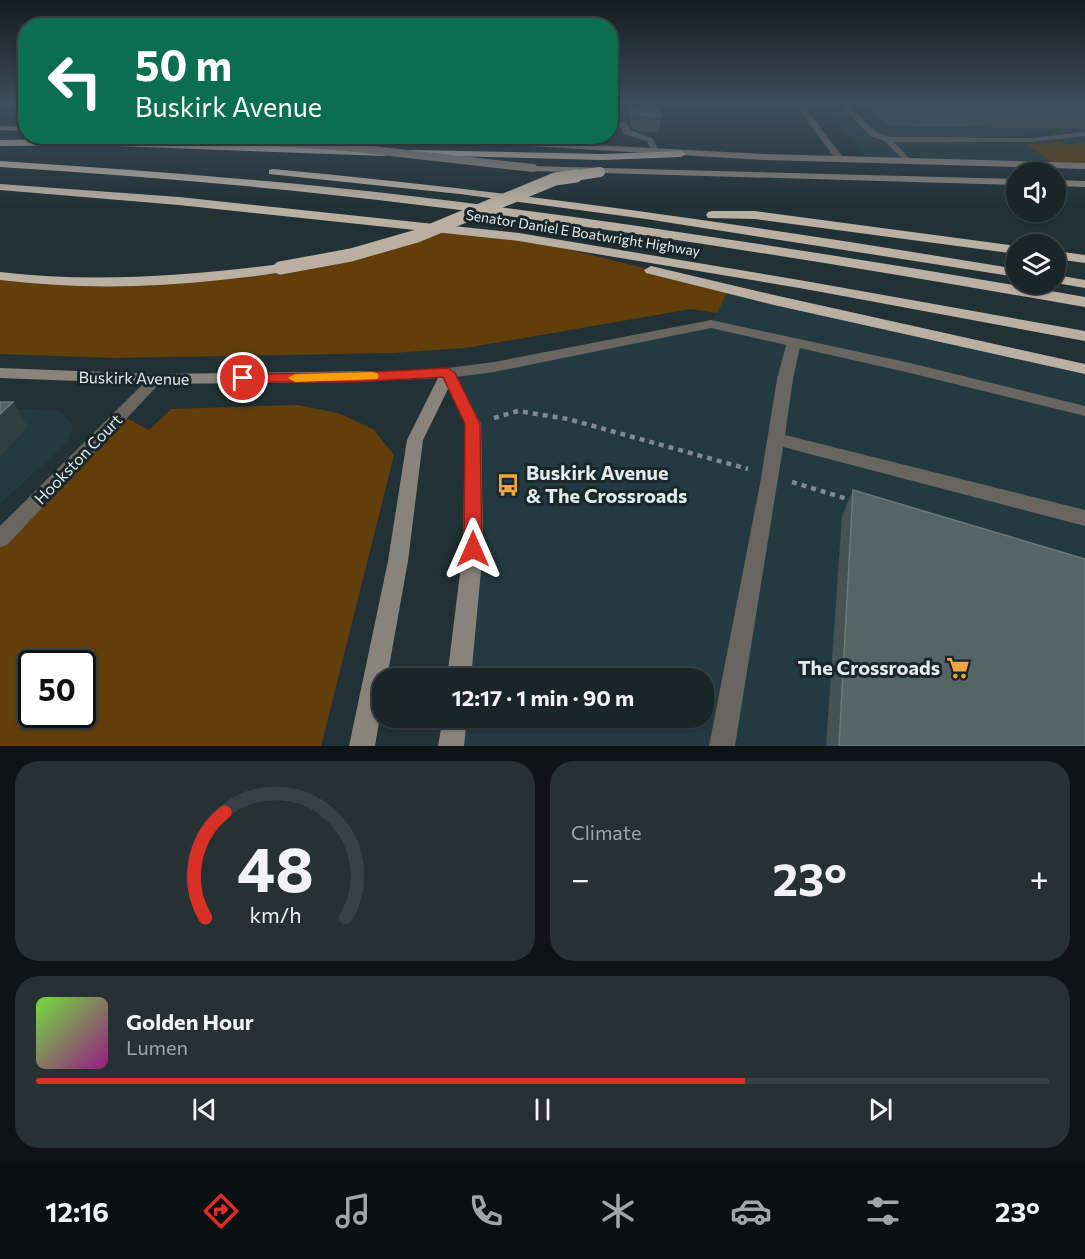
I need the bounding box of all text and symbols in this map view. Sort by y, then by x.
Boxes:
text: 50 m [135,38,232,90]
icon: left [36,42,114,120]
text: Buskirk Avenue [135,90,322,123]
map controls [1006,162,1066,294]
button: sound [1006,162,1066,222]
street label: Senator Daniel E Boatwright Highway [465,206,701,259]
button: layers [1006,234,1066,294]
pin [217,352,268,403]
icon: arrive [226,361,259,394]
street label: Buskirk Avenue [78,367,190,388]
street label: Hookston Court [30,409,126,508]
place label: Buskirk Avenue & The Crossroads [526,460,687,507]
bus stop icon: Buskirk Avenue & The Crossroads [495,472,521,498]
position arrow [441,517,505,581]
speed limit sign: 50 [18,650,96,728]
place label: The Crossroads [798,655,940,679]
supermarket icon: The Crossroads [945,655,971,681]
text: 12:17 · 1 min · 90 m [452,684,634,711]
text: Climate [571,820,641,844]
text: 48 [237,829,313,905]
text: 23° [773,850,847,905]
text: − [571,857,590,898]
text: + [1030,857,1049,898]
text: km/h [249,901,301,927]
text: Golden Hour [126,1008,254,1035]
text: Lumen [126,1035,188,1059]
icon: previous [188,1093,221,1126]
icon: pause [526,1093,559,1126]
icon: next [864,1093,897,1126]
icon: directions [200,1190,242,1232]
icon: music [332,1190,374,1232]
icon: phone [465,1190,507,1232]
icon: climate [597,1190,639,1232]
icon: car [730,1190,772,1232]
icon: filters [862,1190,904,1232]
text: 12:16 [45,1195,109,1228]
text: 23° [995,1195,1040,1228]

